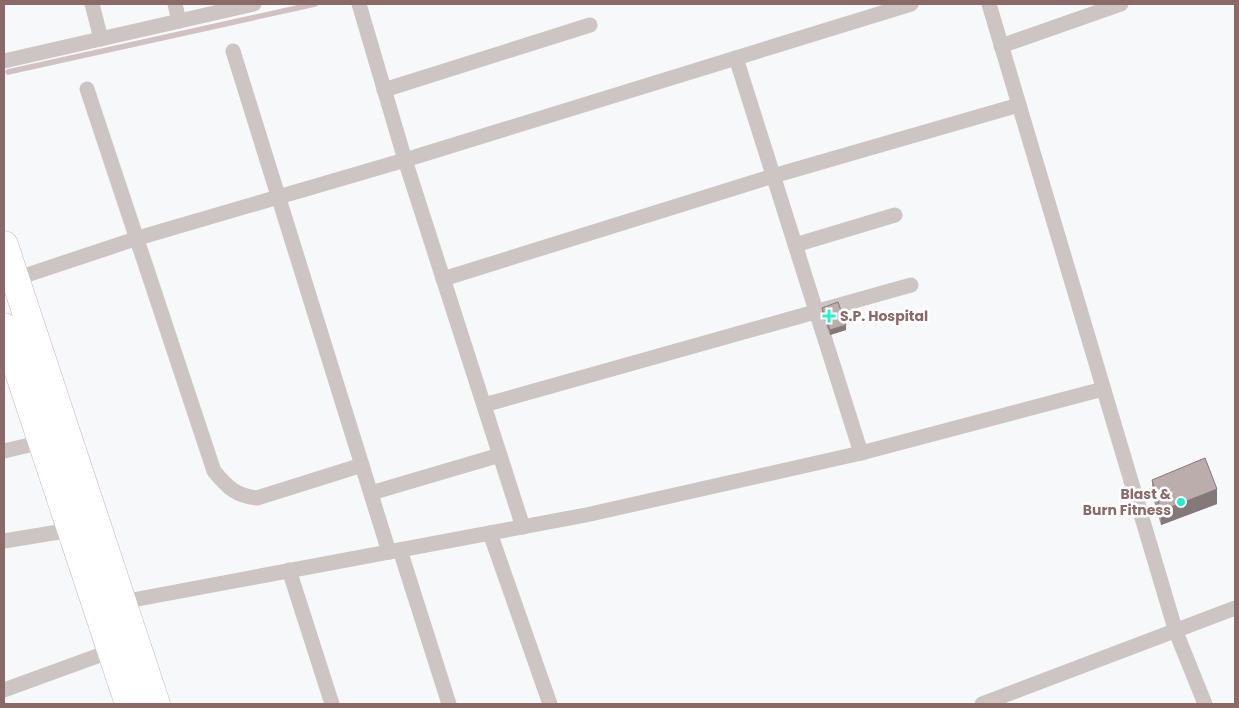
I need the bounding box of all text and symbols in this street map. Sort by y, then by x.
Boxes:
place label: S.P. Hospital [840,306,928,326]
marker: S.P. Hospital [822,309,836,323]
place label: Blast & Burn Fitness [1083,484,1172,520]
marker: Blast & Burn Fitness [1175,496,1187,508]

